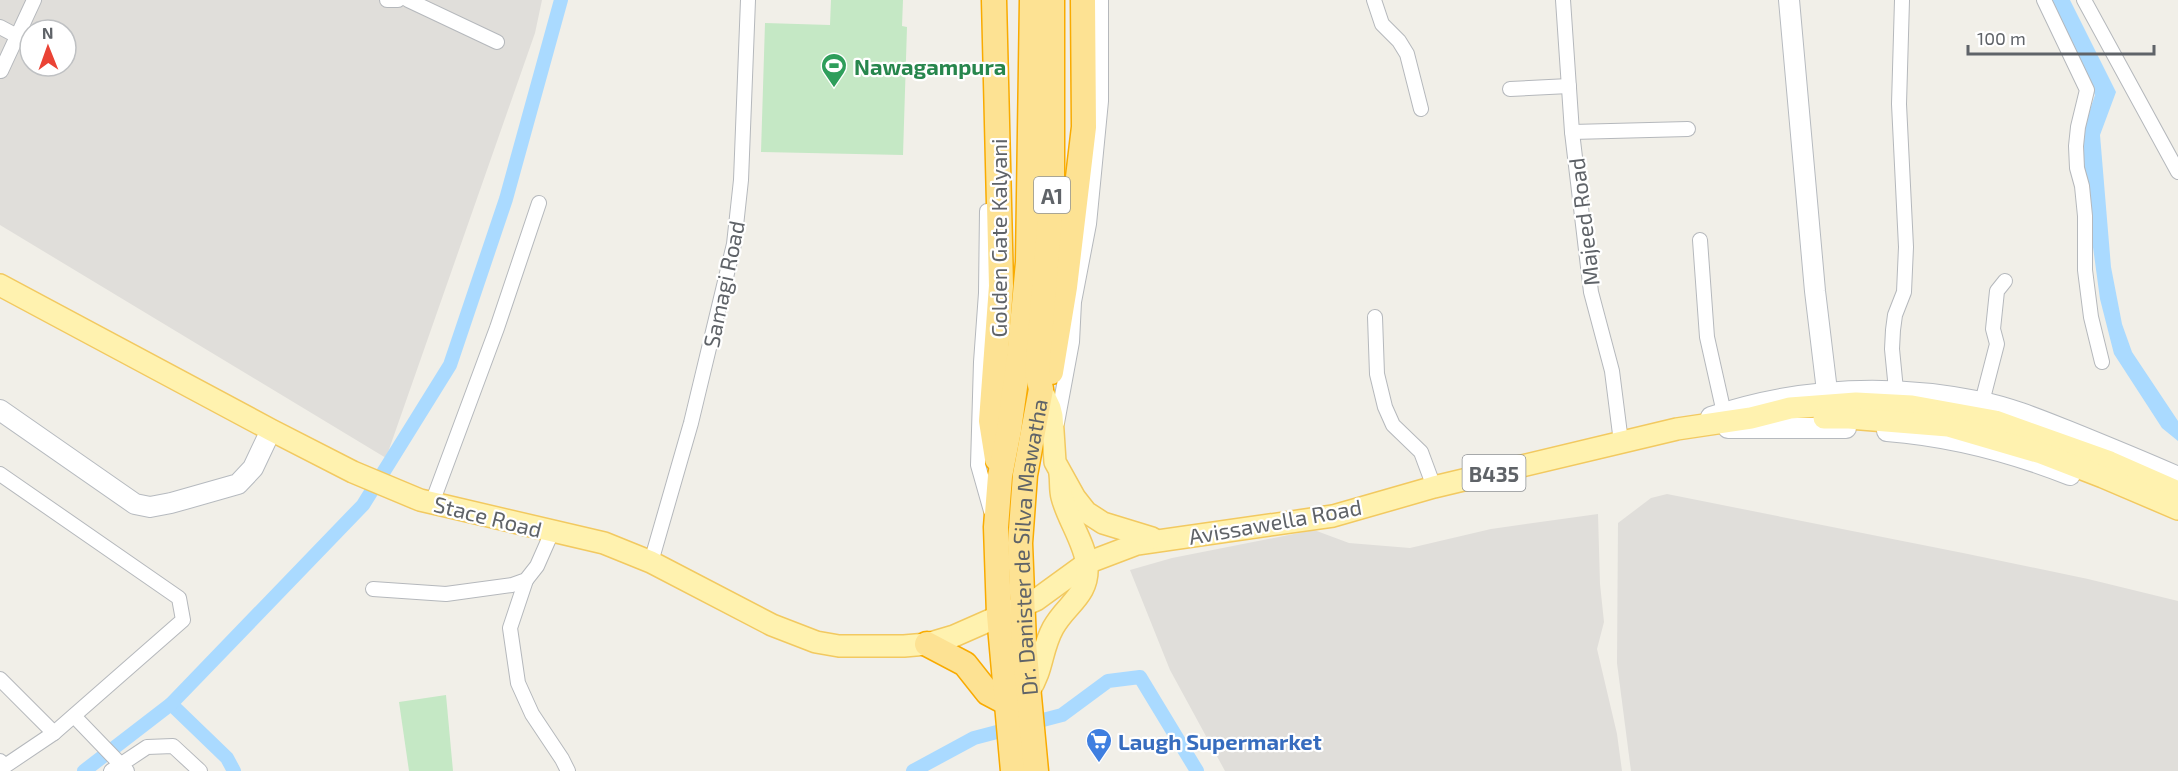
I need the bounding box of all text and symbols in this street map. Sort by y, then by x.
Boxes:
north arrow [18,18,78,78]
scale bar [1968,18,2154,56]
text: N [42,23,54,42]
text: 100 m [1977,27,2026,49]
sports icon: Nawagampura [819,51,849,89]
place label: Nawagampura [854,53,1006,79]
street label: Golden Gate Kalyani [985,139,1011,337]
street label: Majeed Road [1562,156,1605,287]
road number: A1 [1034,177,1070,213]
street label: Samagi Road [697,218,749,350]
street label: Dr. Danister de Silva Mawatha [1007,397,1052,697]
road number: B435 [1462,455,1526,491]
street label: Stace Road [431,490,545,542]
street label: Avissawella Road [1186,493,1364,549]
supermarket icon: Laugh Supermarket [1084,726,1114,764]
place label: Laugh Supermarket [1118,728,1322,754]

